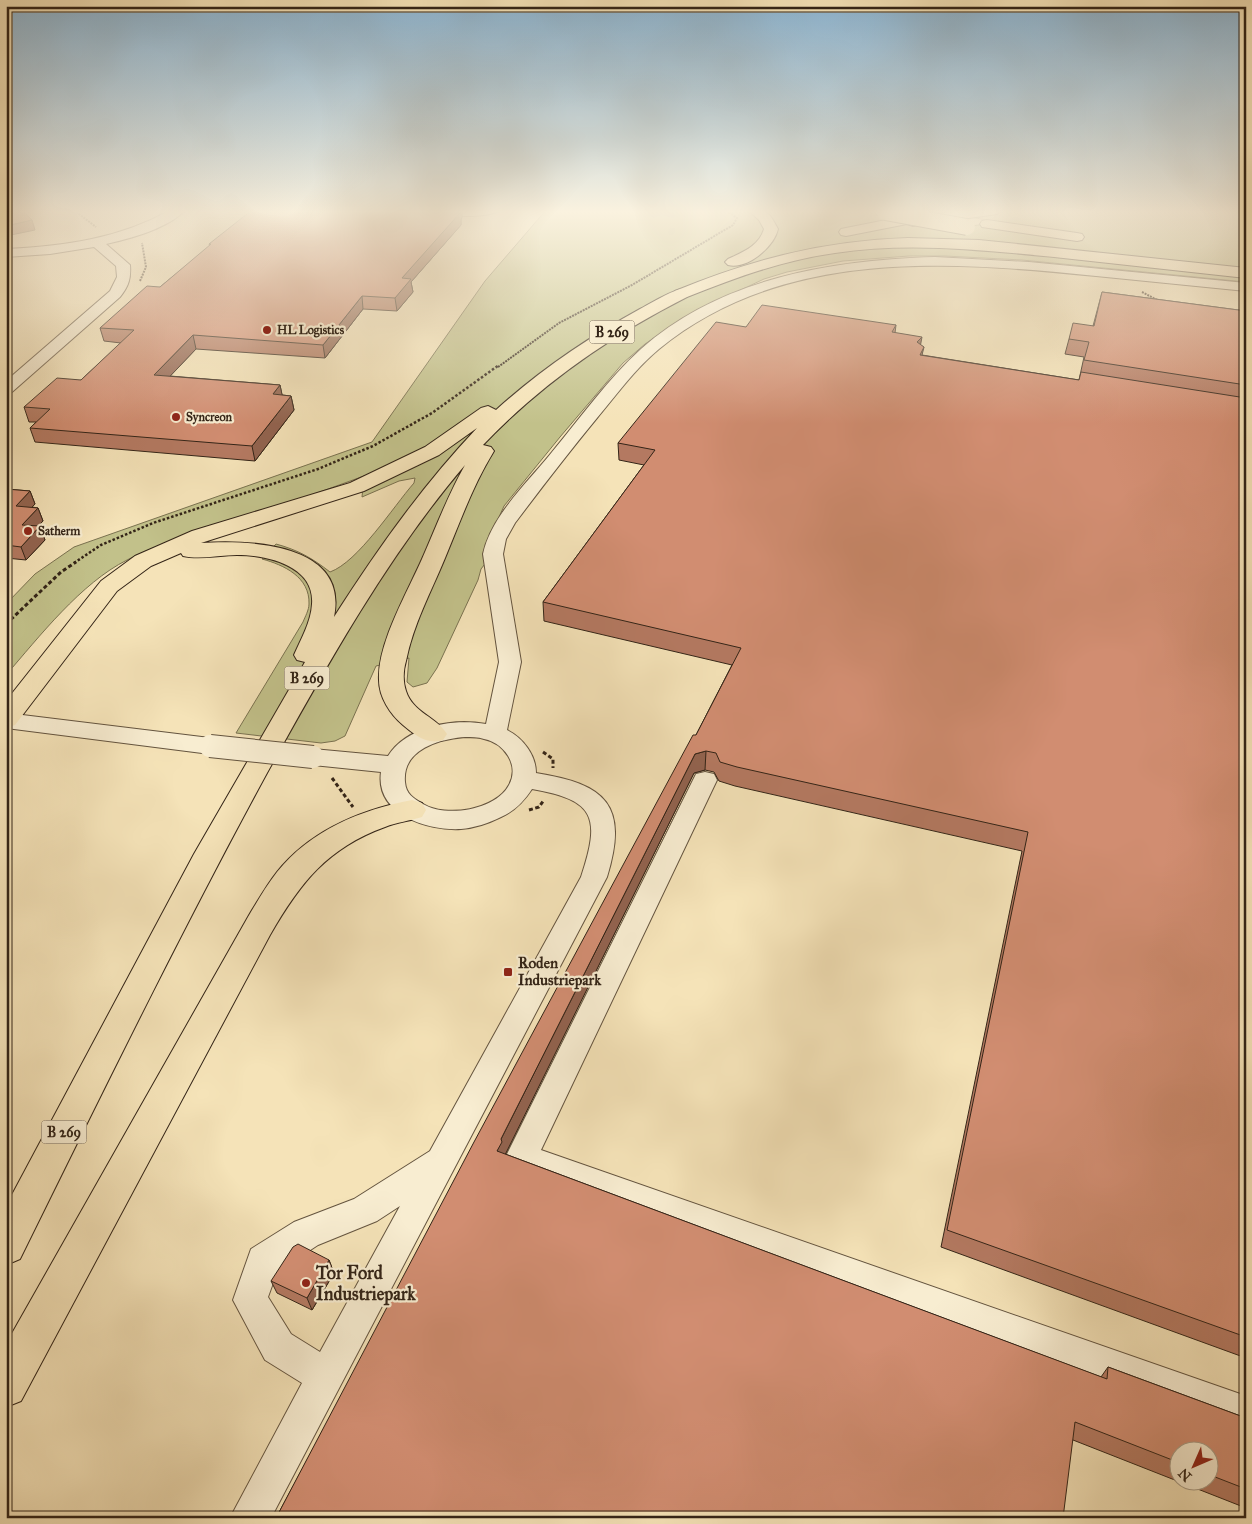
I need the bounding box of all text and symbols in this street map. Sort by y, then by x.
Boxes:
road number: B 269 [590,321,634,344]
place label: HL Logistics [277,323,345,338]
marker: HL Logistics [261,324,273,336]
place label: Syncreon [186,410,233,425]
marker: Syncreon [170,411,182,423]
place label: Satherm [38,524,81,538]
marker: Satherm [22,525,34,537]
road number: B 269 [284,666,330,690]
place label: Roden Industriepark [518,954,602,990]
marker: Roden Industriepark [502,966,514,978]
road number: B 269 [42,1120,86,1144]
place label: Tor Ford Industriepark [315,1262,416,1306]
marker: Tor Ford Industriepark [300,1277,312,1289]
north arrow [1170,1442,1220,1492]
text: N [1175,1465,1195,1485]

